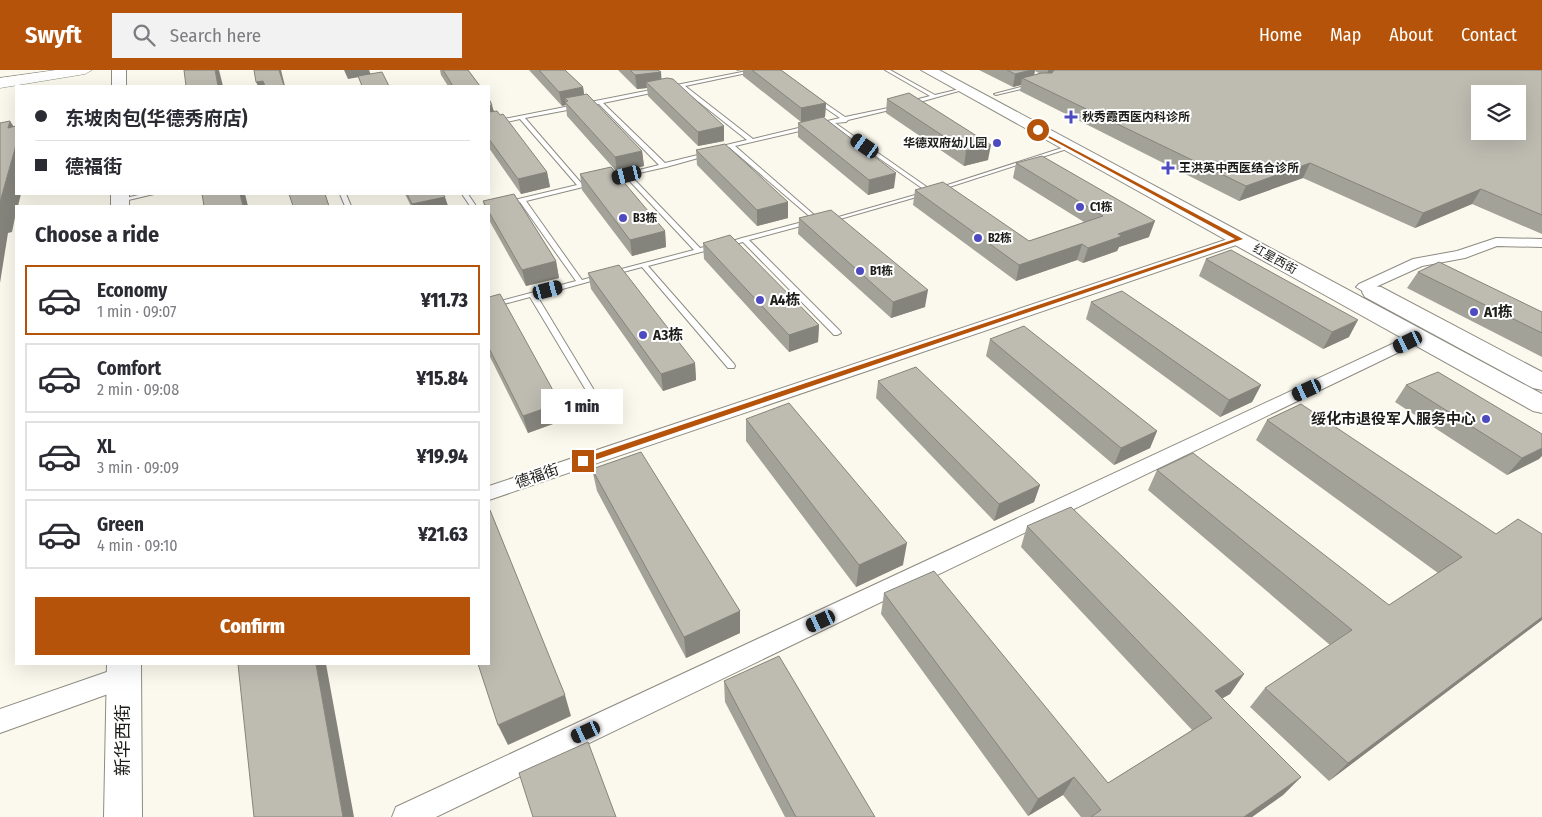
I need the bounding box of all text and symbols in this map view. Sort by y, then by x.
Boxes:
search box [112,13,462,58]
text: Swyft [25,21,82,49]
icon: search [130,21,158,49]
text: Search here [170,24,261,47]
text: Home [1259,24,1302,46]
text: Map [1330,24,1361,46]
text: About [1389,24,1433,46]
text: Contact [1461,24,1517,46]
map controls [1471,85,1526,140]
button: layers [1471,85,1526,140]
text: 东坡肉包(华德秀府店) [65,107,247,130]
marker: 秋秀霞西医内科诊所 [1064,110,1078,124]
place label: 秋秀霞西医内科诊所 [1082,110,1190,124]
route start [1027,119,1049,141]
car [848,131,881,161]
place label: 华德双府幼儿园 [903,136,987,150]
marker: 华德双府幼儿园 [991,137,1003,149]
text: 德福街 [65,155,122,178]
marker: 王洪英中西医结合诊所 [1161,161,1175,175]
place label: 王洪英中西医结合诊所 [1179,161,1299,175]
car [610,164,643,186]
place label: C1栋 [1090,200,1113,214]
marker: C1栋 [1074,201,1086,213]
place label: B3栋 [633,211,657,225]
marker: B3栋 [617,212,629,224]
text: Choose a ride [35,221,159,248]
place label: B2栋 [988,231,1012,245]
marker: B2栋 [972,232,984,244]
street label: 红星西街 [1251,241,1299,277]
place label: B1栋 [870,264,893,278]
marker: B1栋 [854,265,866,277]
icon: car [37,278,82,323]
text: Economy [97,279,167,302]
car [531,279,564,301]
text: ¥11.73 [421,289,468,312]
place label: A4栋 [769,291,801,309]
marker: A4栋 [754,294,766,306]
text: 1 min · 09:07 [97,302,177,321]
place label: A1栋 [1483,303,1513,321]
marker: A1栋 [1468,306,1480,318]
place label: A3栋 [652,326,683,344]
marker: A3栋 [637,329,649,341]
car [1391,329,1424,355]
icon: car [37,356,82,401]
text: Comfort [97,357,161,380]
text: ¥15.84 [416,367,468,390]
car [1290,377,1323,403]
text: 2 min · 09:08 [97,380,179,399]
callout: 1 min [542,388,624,424]
text: 1 min [565,397,599,416]
place label: 绥化市退役军人服务中心 [1311,410,1476,428]
marker: 绥化市退役军人服务中心 [1480,413,1492,425]
icon: car [37,434,82,479]
text: XL [97,435,116,458]
text: ¥19.94 [416,445,468,468]
route end [572,450,594,472]
text: 3 min · 09:09 [97,458,179,477]
street label: 德福街 [513,460,561,492]
icon: car [37,512,82,557]
text: Green [97,513,144,536]
text: ¥21.63 [418,523,468,546]
text: 4 min · 09:10 [97,536,177,555]
button: Confirm [35,597,470,655]
car [804,608,837,634]
street label: 新华西街 [112,704,134,776]
car [569,719,602,745]

